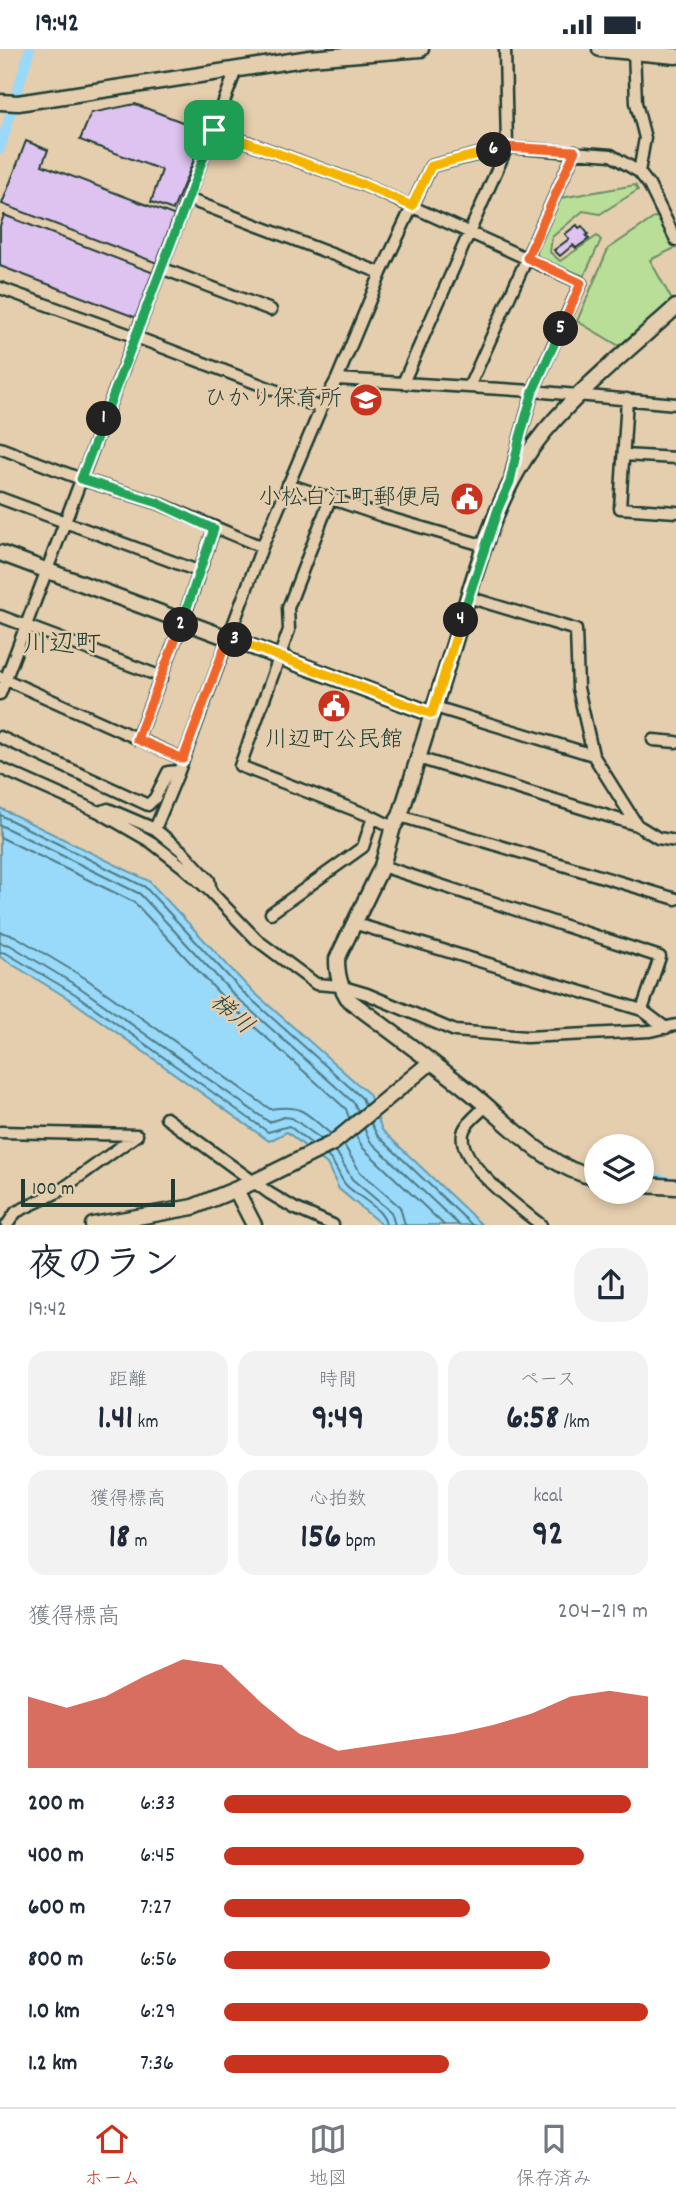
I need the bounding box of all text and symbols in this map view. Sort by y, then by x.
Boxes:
text: 19:42 [35,6,79,43]
pin [184,100,244,160]
icon: arrive [195,111,233,149]
pin: 6 [476,133,512,168]
text: 6 [489,136,498,163]
pin: 5 [544,311,578,347]
text: 5 [556,315,565,342]
school or university icon: ひかり保育所 [347,381,385,419]
place label: ひかり保育所 [204,384,342,417]
pin: 1 [86,401,122,437]
text: 1 [101,405,106,432]
public building icon: 小松白江町郵便局 [448,480,486,518]
place label: 小松白江町郵便局 [258,483,442,516]
pin: 4 [444,603,478,637]
text: 4 [457,606,464,633]
pin: 2 [164,607,198,643]
text: 2 [176,611,185,638]
pin: 3 [218,623,252,657]
text: 3 [230,626,239,653]
district label: 川辺町 [23,627,101,664]
public building icon: 川辺町公民館 [315,687,353,725]
place label: 川辺町公民館 [265,725,403,758]
water label: 梯川 [202,986,260,1044]
map controls [584,1134,654,1204]
button: layers [584,1134,654,1204]
scale bar [21,1176,175,1208]
text: 100 m [32,1177,74,1204]
text: 夜のラン [28,1240,180,1295]
button: share [574,1248,648,1322]
text: 19:42 [28,1294,67,1327]
text: 距離 [109,1368,147,1395]
text: 時間 [319,1368,357,1395]
text: ペース [520,1368,576,1395]
text: 1.41 [98,1395,133,1445]
text: 9:49 [312,1395,364,1445]
text: 6:58 [506,1395,559,1445]
text: km [133,1410,158,1437]
text: /km [559,1410,590,1437]
text: kcal [534,1484,562,1511]
text: 獲得標高 [90,1487,166,1514]
text: 心拍数 [309,1487,367,1514]
text: 92 [532,1511,564,1561]
text: 18 [108,1514,130,1564]
text: 156 [300,1514,341,1564]
text: m [130,1529,148,1556]
text: bpm [341,1529,376,1556]
text: 204–219 m [558,1596,648,1629]
text: 獲得標高 [28,1602,120,1635]
text: 200 m [28,1788,84,1821]
text: 6:33 [140,1788,176,1821]
text: 400 m [28,1840,84,1873]
text: 6:45 [140,1840,175,1873]
text: 600 m [28,1892,85,1925]
text: 7:27 [140,1892,172,1925]
text: 800 m [28,1944,83,1977]
text: 6:56 [140,1944,177,1977]
text: 1.0 km [28,1996,80,2029]
text: 6:29 [140,1996,176,2029]
text: 1.2 km [28,2048,77,2081]
text: 7:36 [140,2048,174,2081]
tab: ホーム [84,2120,141,2194]
tab: 地図 [309,2120,347,2194]
tab: 保存済み [516,2120,592,2194]

